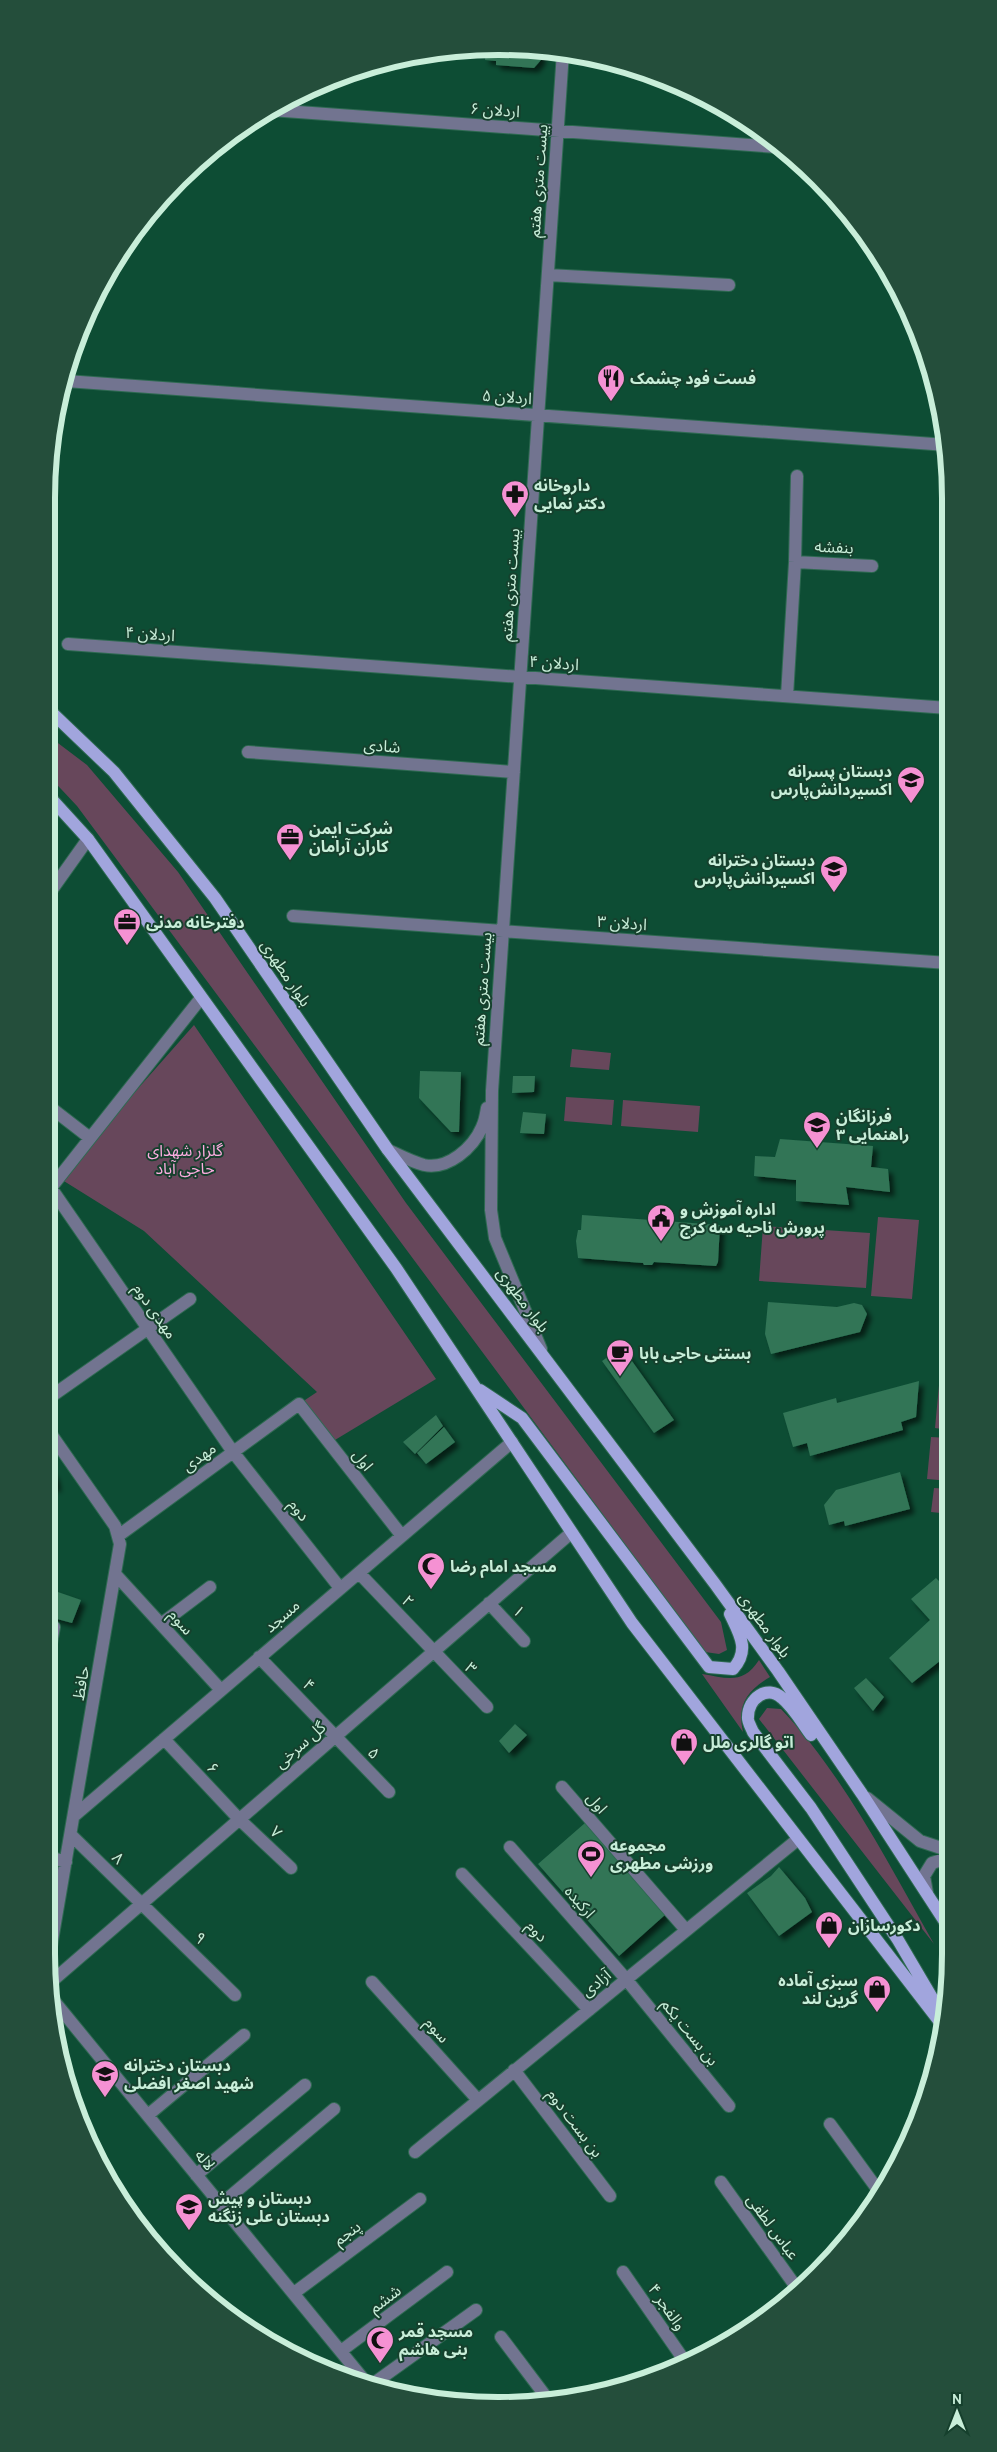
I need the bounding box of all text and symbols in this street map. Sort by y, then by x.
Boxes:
street label: اردلان ۶ [469,99,521,121]
street label: بیست متری هفتم [525,124,554,238]
restaurant icon: فست فود چشمک [596,363,626,402]
place label: فست فود چشمک [630,369,756,388]
street label: اردلان ۵ [481,386,533,408]
place label: داروخانه دکتر نمایی [534,476,606,513]
pharmacy icon: داروخانه دکتر نمایی [500,479,530,518]
street label: بیست متری هفتم [497,528,526,642]
street label: بنفشه [814,536,854,558]
street label: اردلان ۴ [124,623,176,645]
street label: اردلان ۴ [528,652,580,674]
street label: شادی [363,735,401,757]
place label: دبستان پسرانه اکسیر‌دانش‌پارس [771,762,892,799]
school or university icon: دبستان پسرانه اکسیر‌دانش‌پارس [896,765,926,804]
place label: شرکت ایمن کاران آرامان [309,819,393,856]
office icon: شرکت ایمن کاران آرامان [275,822,305,861]
place label: دبستان دخترانه اکسیردانش‌پارس [694,851,815,888]
school or university icon: دبستان دخترانه اکسیردانش‌پارس [819,854,849,893]
office icon: دفترخانه مدنی [112,907,142,946]
street label: اردلان ۳ [596,912,648,934]
place label: دفترخانه مدنی [146,913,245,932]
street label: بیست متری هفتم [469,932,498,1046]
street label: بلوار مطهری [257,936,315,1010]
place label: فرزانگان ۳ راهنمایی [836,1107,909,1144]
school or university icon: فرزانگان ۳ راهنمایی [802,1110,832,1149]
park label: گلزار شهدای حاجی آباد [147,1141,223,1178]
place label: اداره آموزش و پرورش ناحیه سه کرج [680,1199,825,1239]
public building icon: اداره آموزش و پرورش ناحیه سه کرج [646,1203,676,1242]
street label: بلوار مطهری [492,1264,554,1336]
street label: مهدی دوم [127,1280,181,1344]
cafe icon: بستنی حاجی بابا [605,1338,635,1377]
place label: بستنی حاجی بابا [639,1344,751,1363]
street label: مهدی [178,1438,220,1476]
street label: اول [348,1445,377,1475]
street label: دوم [282,1495,313,1527]
mosque icon: مسجد امام رضا [416,1551,446,1590]
place label: مسجد امام رضا [450,1557,557,1578]
street label: بلوار مطهری [735,1589,795,1661]
street label: ۲ [398,1591,418,1611]
street label: مسجد [260,1595,304,1637]
street label: ۱ [509,1601,529,1621]
street label: سوم [162,1605,197,1641]
street label: ۳ [461,1658,481,1678]
street label: حافظ [69,1664,93,1702]
street label: ۴ [299,1675,319,1695]
street label: گل سرخی [271,1717,330,1772]
shop icon: اتو گالری ملل [669,1727,699,1766]
place label: اتو گالری ملل [703,1733,794,1752]
street label: ۵ [364,1743,384,1763]
street label: ۶ [203,1758,223,1778]
street label: اول [582,1788,611,1818]
street label: ۷ [266,1822,286,1842]
place label: مجموعه ورزشی مطهری [610,1836,713,1873]
sports icon: مجموعه ورزشی مطهری [576,1839,606,1878]
street label: ۸ [108,1848,128,1868]
street label: ارکیده [561,1882,599,1922]
shop icon: دکورسازان [814,1910,844,1949]
street label: دوم [520,1916,552,1948]
place label: دکورسازان [848,1916,921,1935]
street label: ۹ [190,1928,210,1948]
street label: آزادی [577,1964,616,2001]
place label: سبزی آماده گرین لند [778,1970,859,2008]
shop icon: سبزی آماده گرین لند [862,1974,892,2013]
street label: بن بست یکم [655,1995,723,2071]
street label: سوم [418,2013,453,2049]
place label: دبستان دخترانه شهید اصغر افضلی [124,2056,254,2093]
school or university icon: دبستان دخترانه شهید اصغر افضلی [90,2059,120,2098]
street label: بن بست دوم [541,2085,607,2163]
street label: لاله [191,2146,219,2174]
place label: دبستان و پیش دبستان علی زنگنه [208,2189,330,2226]
street label: عباس لطفی [743,2191,803,2263]
school or university icon: دبستان و پیش دبستان علی زنگنه [174,2192,204,2231]
street label: پنجم [330,2217,366,2252]
street label: والفجر ۴ [644,2280,690,2334]
street label: ششم [365,2281,407,2320]
place label: مسجد قمر بنی هاشم [398,2322,473,2362]
mosque icon: مسجد قمر بنی هاشم [365,2325,395,2364]
north arrow [932,2387,982,2437]
text: N [952,2390,962,2408]

